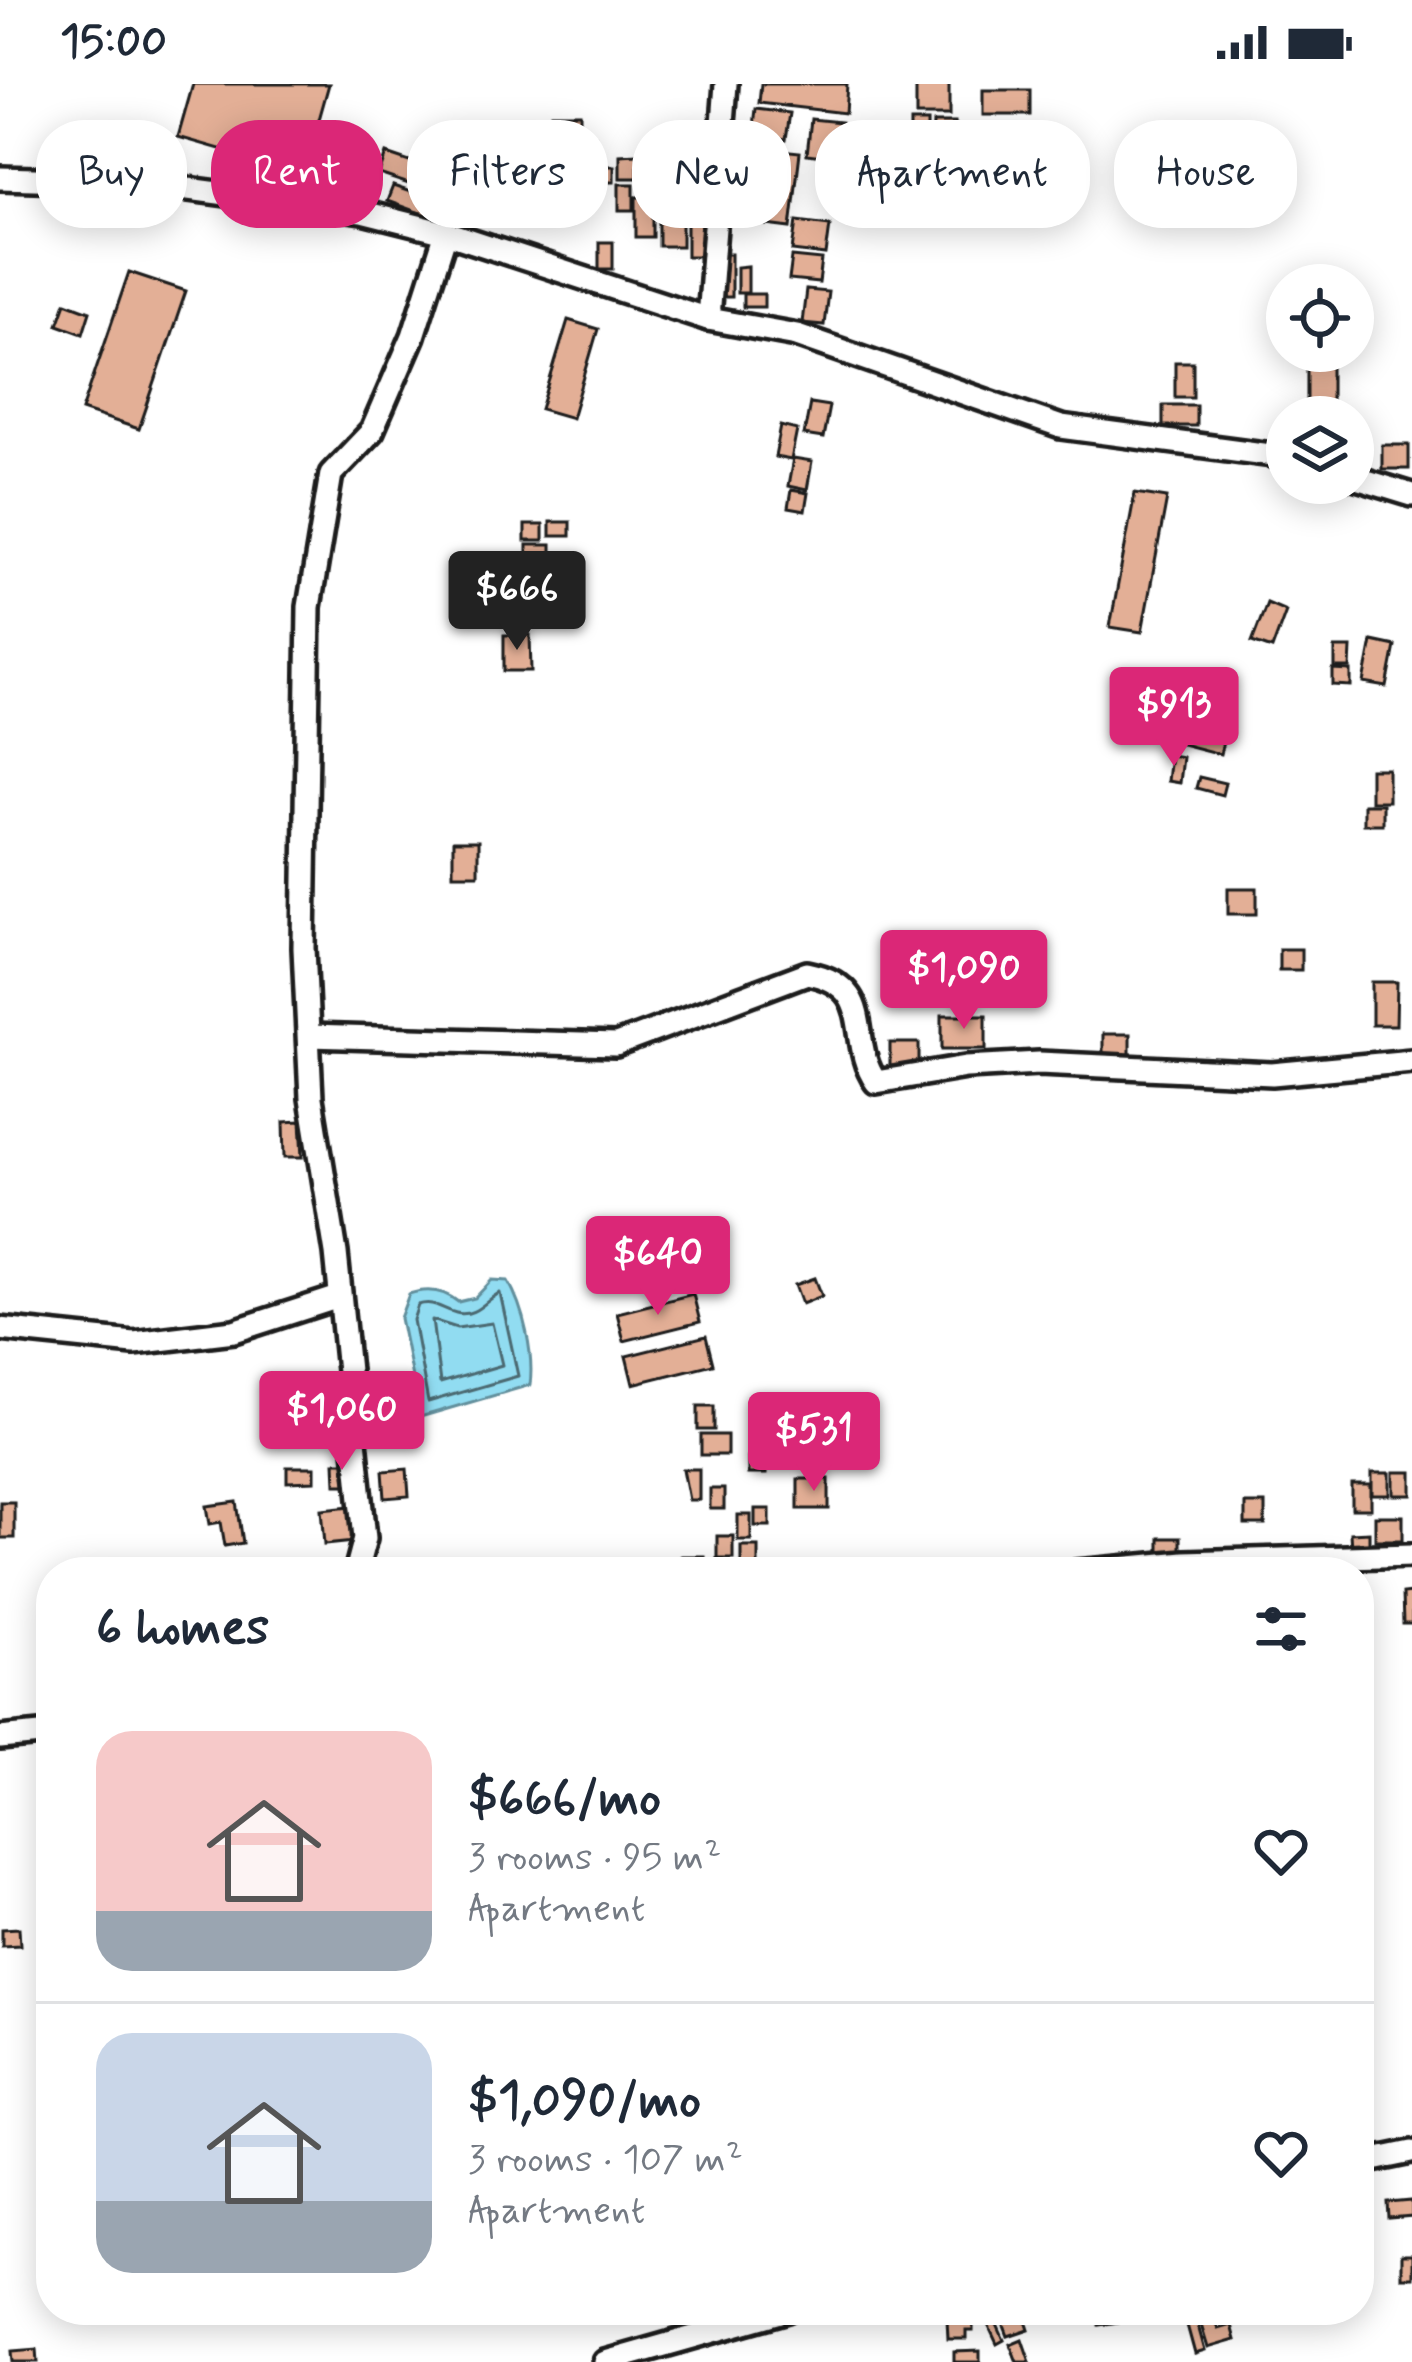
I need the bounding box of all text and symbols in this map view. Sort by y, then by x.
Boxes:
text: 15:00 [60,13,167,72]
chip: Buy [36,120,187,228]
chip: Rent [211,120,383,228]
chip: Filters [407,120,608,228]
chip: New [632,120,791,228]
chip: Apartment [815,120,1090,228]
chip: House [1114,120,1297,228]
map controls [1266,264,1374,504]
button: locate [1266,264,1374,372]
button: layers [1266,396,1374,504]
pin: $666 [446,551,588,653]
text: $666 [476,564,558,615]
pin: $913 [1103,667,1245,769]
text: $913 [1137,680,1211,731]
pin: $1,090 [866,930,1062,1032]
text: $1,090 [907,943,1021,994]
pin: $640 [587,1216,729,1318]
text: $640 [613,1229,703,1280]
pin: $1,060 [244,1371,440,1473]
text: $1,060 [286,1384,398,1435]
pin: $531 [743,1392,885,1494]
text: $531 [775,1405,853,1456]
text: 6 homes [96,1596,269,1662]
icon: filters [1248,1596,1314,1662]
text: $666/mo [468,1767,661,1833]
icon: home [192,1779,336,1923]
icon: heart [1248,1818,1314,1884]
text: 3 rooms · 95 m² [468,1833,721,1884]
text: Apartment [468,1884,645,1935]
text: $1,090/mo [468,2069,701,2135]
icon: home [192,2081,336,2225]
icon: heart [1248,2120,1314,2186]
text: 3 rooms · 107 m² [468,2135,743,2186]
text: Apartment [468,2186,645,2237]

